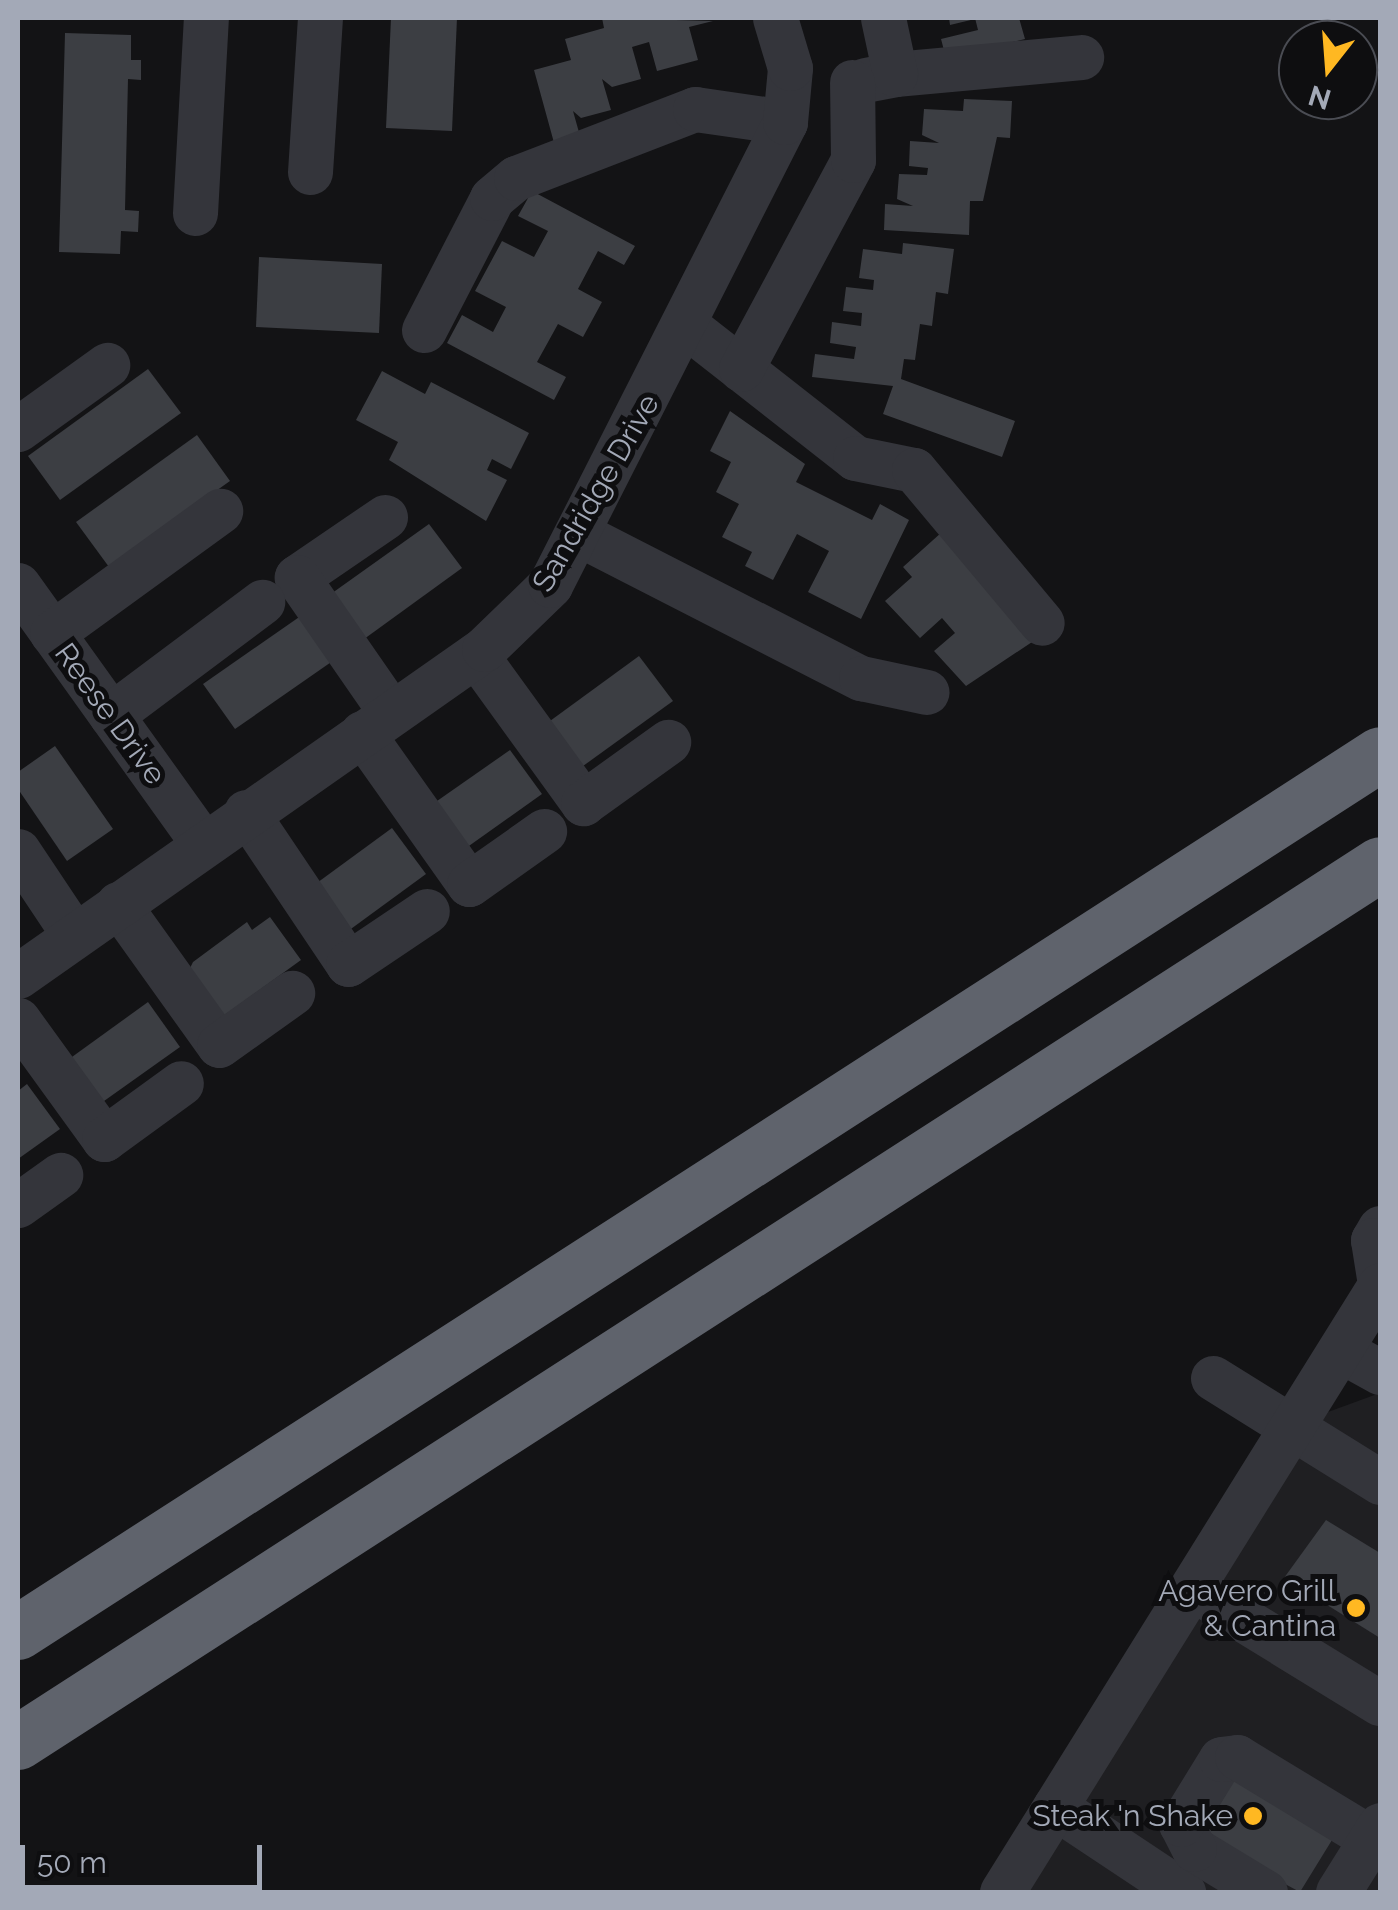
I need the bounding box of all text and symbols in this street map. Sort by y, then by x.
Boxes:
north arrow [1278,20,1378,120]
text: N [1305,78,1335,116]
street label: Sandridge Drive [525,388,667,598]
street label: Reese Drive [47,636,173,792]
place label: Agavero Grill & Cantina [1158,1573,1336,1644]
marker: Agavero Grill & Cantina [1345,1597,1367,1619]
place label: Steak 'n Shake [1032,1798,1233,1834]
marker: Steak 'n Shake [1242,1805,1264,1827]
scale bar [25,1825,268,1887]
text: 50 m [37,1845,107,1880]

